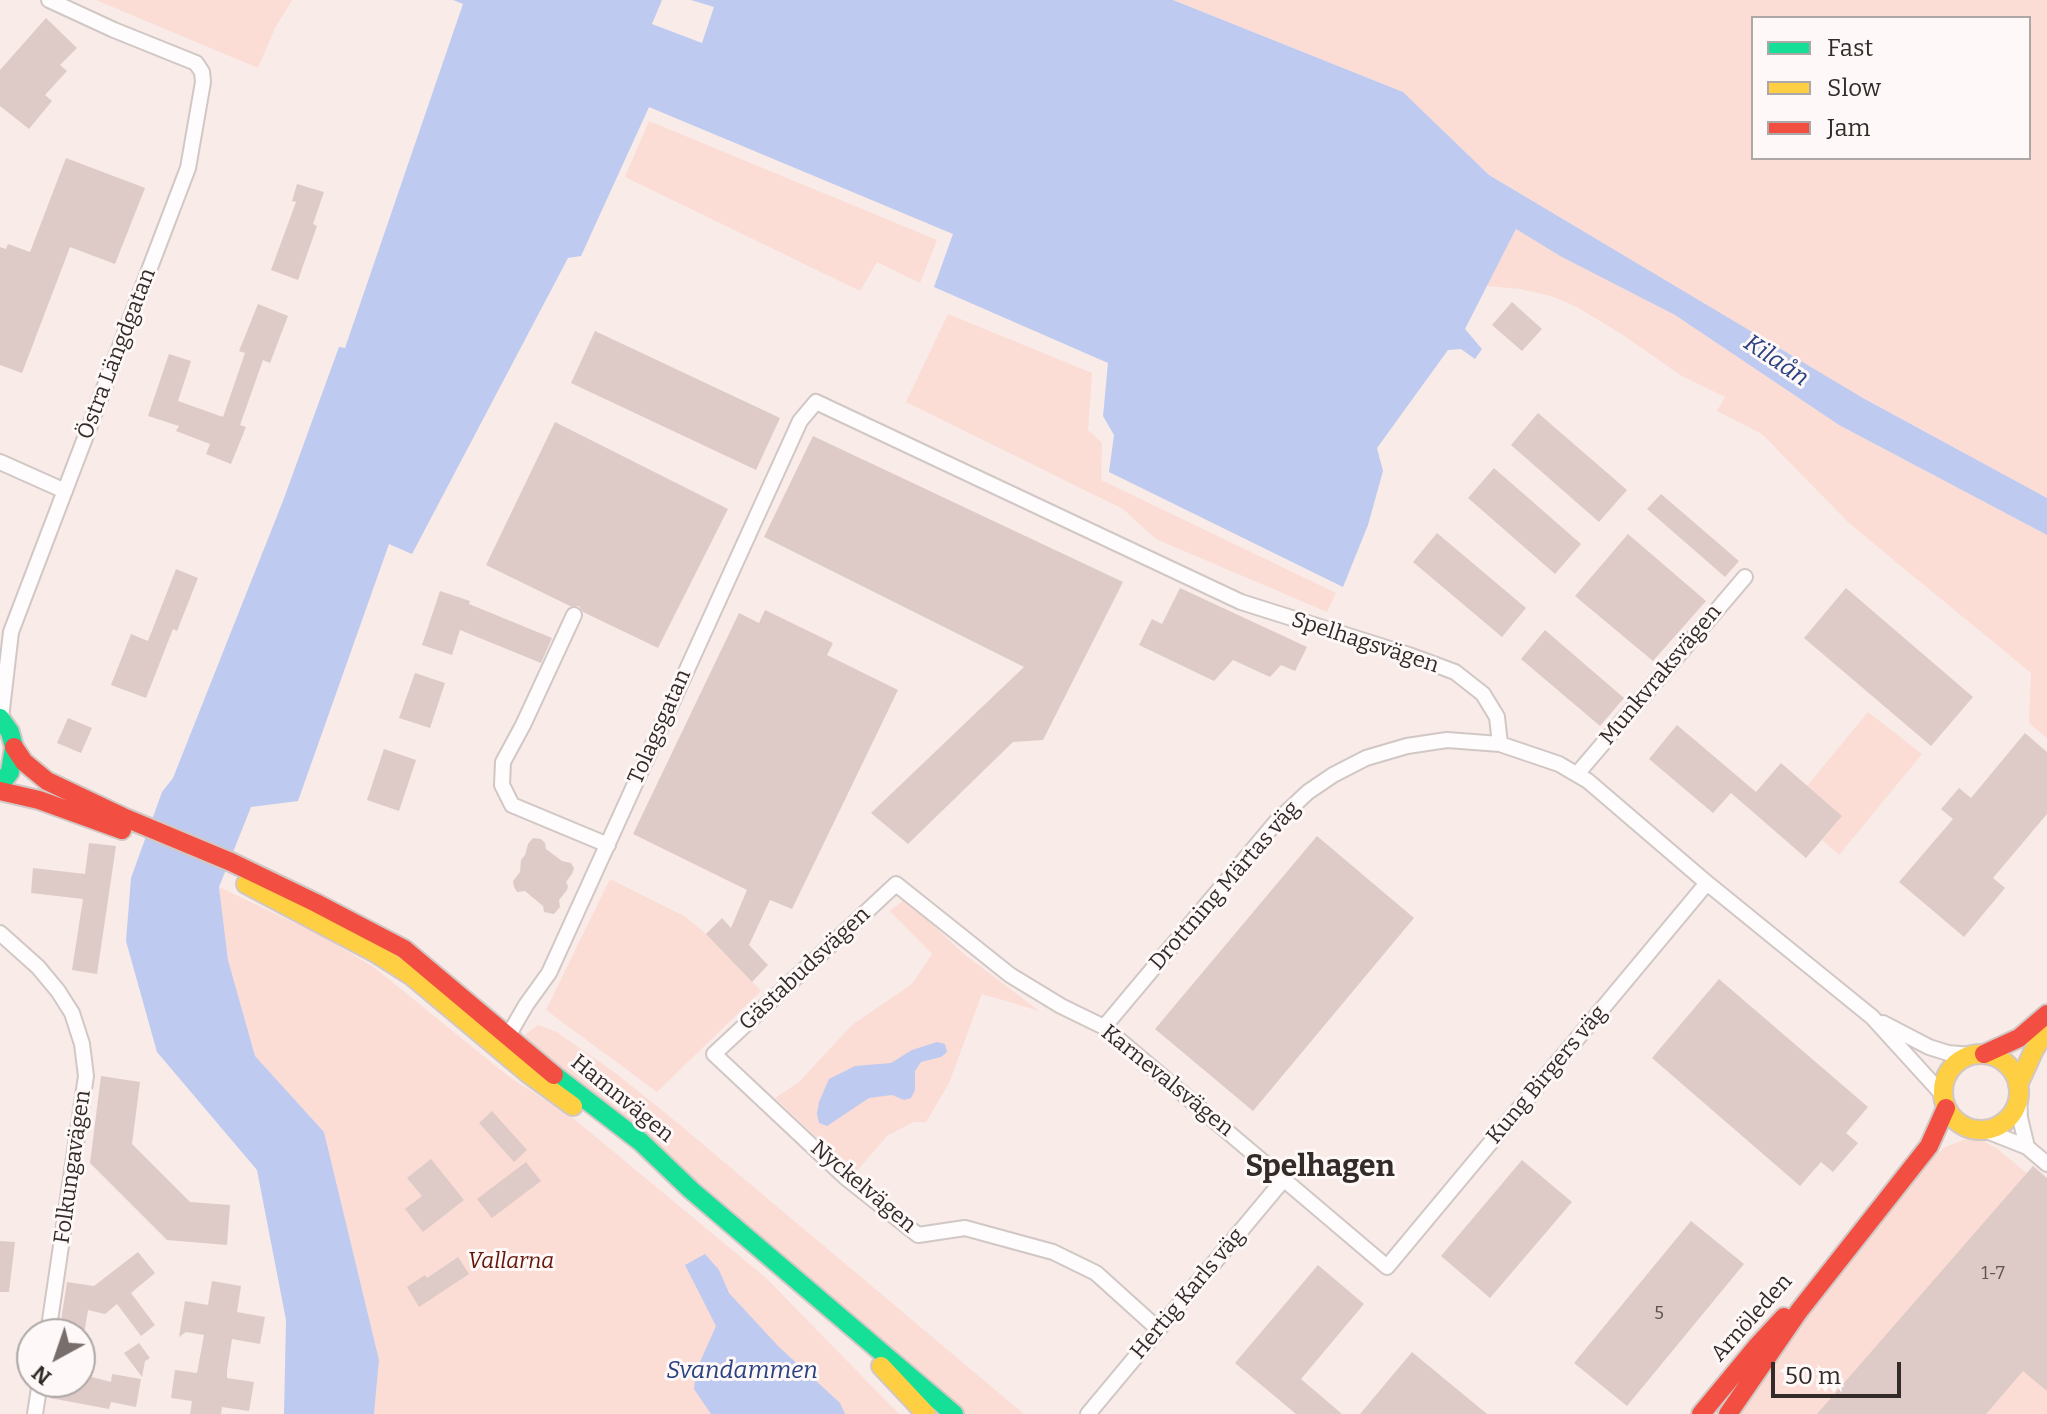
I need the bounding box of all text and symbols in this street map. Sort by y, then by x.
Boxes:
legend [1751,16,2031,160]
text: Fast [1827,34,1873,62]
text: Slow [1827,74,1881,102]
text: Jam [1827,114,1870,142]
street label: Östra Längdgatan [72,265,162,443]
water label: Kilaån [1738,329,1814,393]
street label: Munkvraksvägen [1595,599,1727,751]
street label: Spelhagsvägen [1288,607,1442,679]
street label: Tolagsgatan [623,666,697,788]
street label: Drottning Märtas väg [1144,796,1306,976]
street label: Gästabudsvägen [734,902,876,1036]
street label: Kung Birgers väg [1481,1000,1613,1150]
street label: Karnevalsvägen [1096,1020,1238,1142]
street label: Hamnvägen [565,1049,679,1149]
street label: Folkungavägen [49,1089,97,1245]
street label: Nyckelvägen [805,1135,921,1239]
district label: Spelhagen [1245,1150,1395,1186]
street label: Hertig Karls väg [1126,1223,1250,1365]
park label: Vallarna [468,1249,554,1275]
house number: 1-7 [1981,1263,2005,1285]
street label: Arnöleden [1706,1269,1798,1367]
house number: 5 [1654,1303,1664,1325]
north arrow [16,1318,96,1398]
scale bar [1775,1346,1905,1396]
water label: Svandammen [666,1357,818,1385]
text: N [26,1359,57,1391]
text: 50 m [1785,1362,1841,1390]

